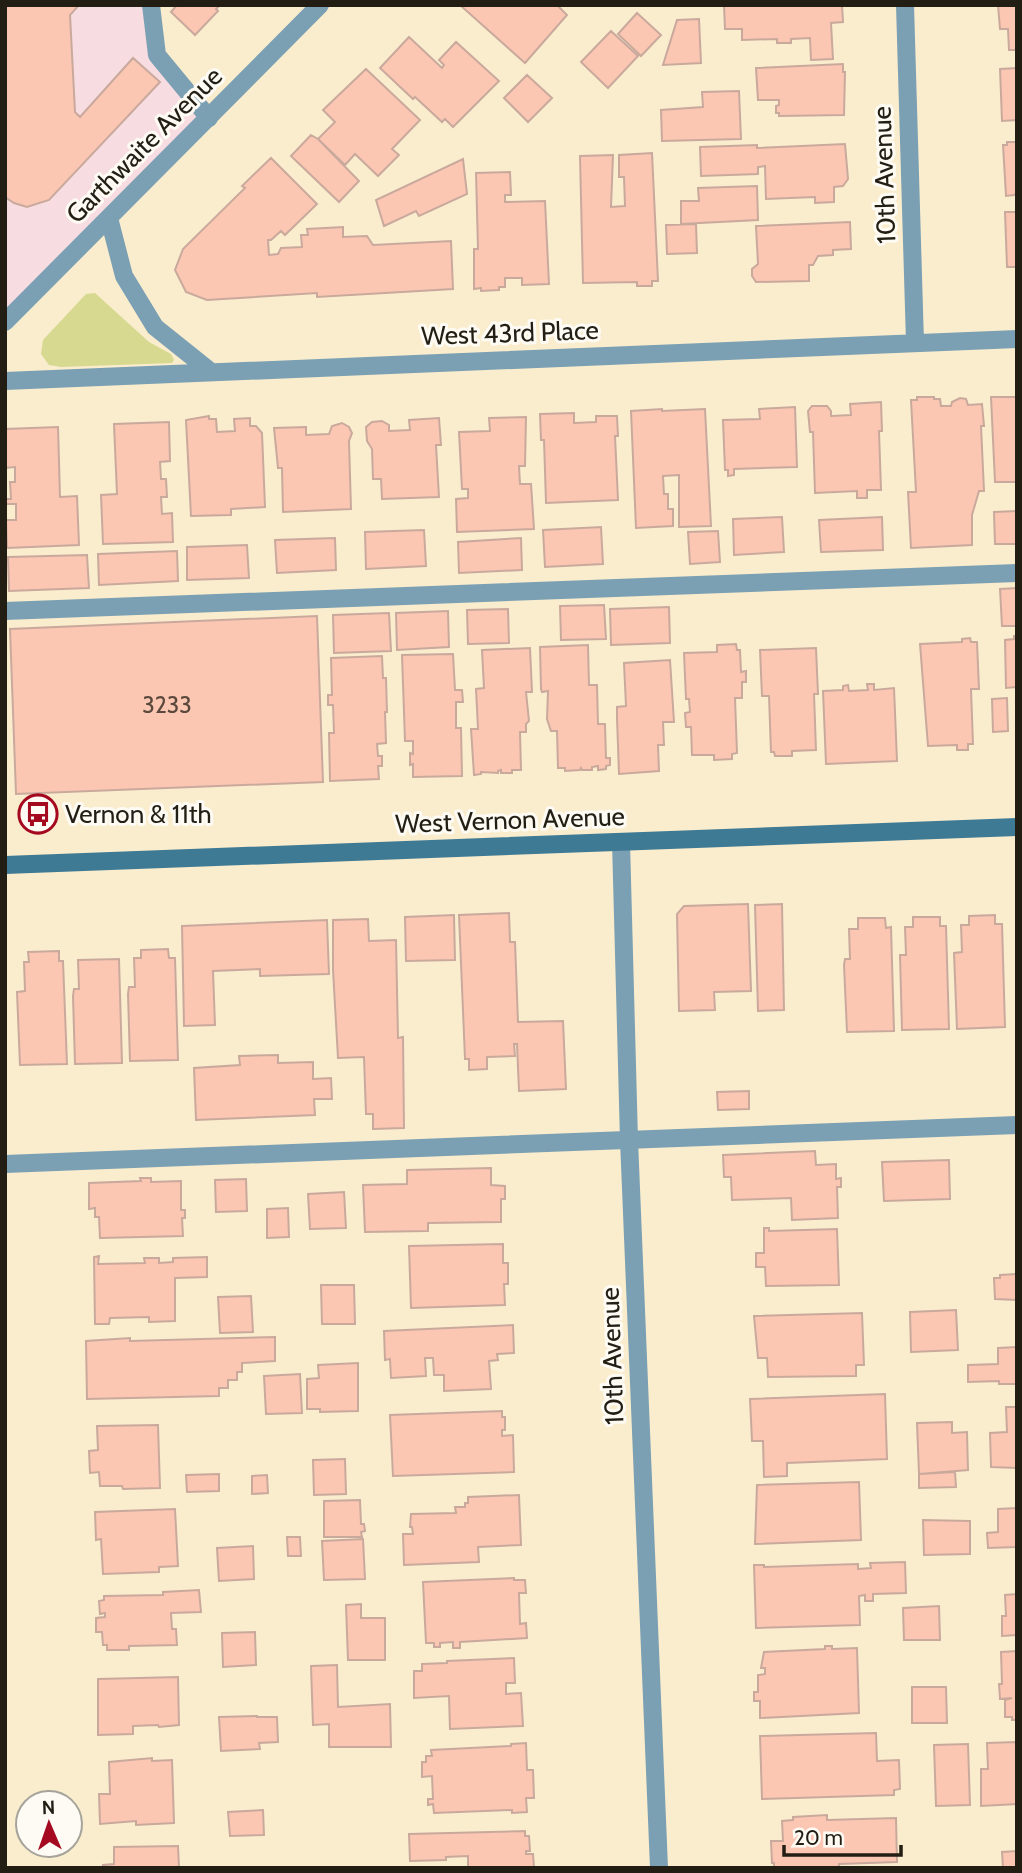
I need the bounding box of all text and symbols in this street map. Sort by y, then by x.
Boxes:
street label: Garthwaite Avenue [59,60,229,230]
street label: 10th Avenue [866,106,902,244]
street label: West 43rd Place [421,314,599,352]
house number: 3233 [142,691,192,719]
bus stop icon: Vernon & 11th [17,793,59,835]
place label: Vernon & 11th [65,798,212,830]
street label: West Vernon Avenue [395,800,625,840]
street label: 10th Avenue [594,1287,630,1425]
north arrow [14,1789,84,1859]
text: N [41,1796,56,1819]
scale bar [784,1814,901,1858]
text: 20 m [794,1825,843,1850]

